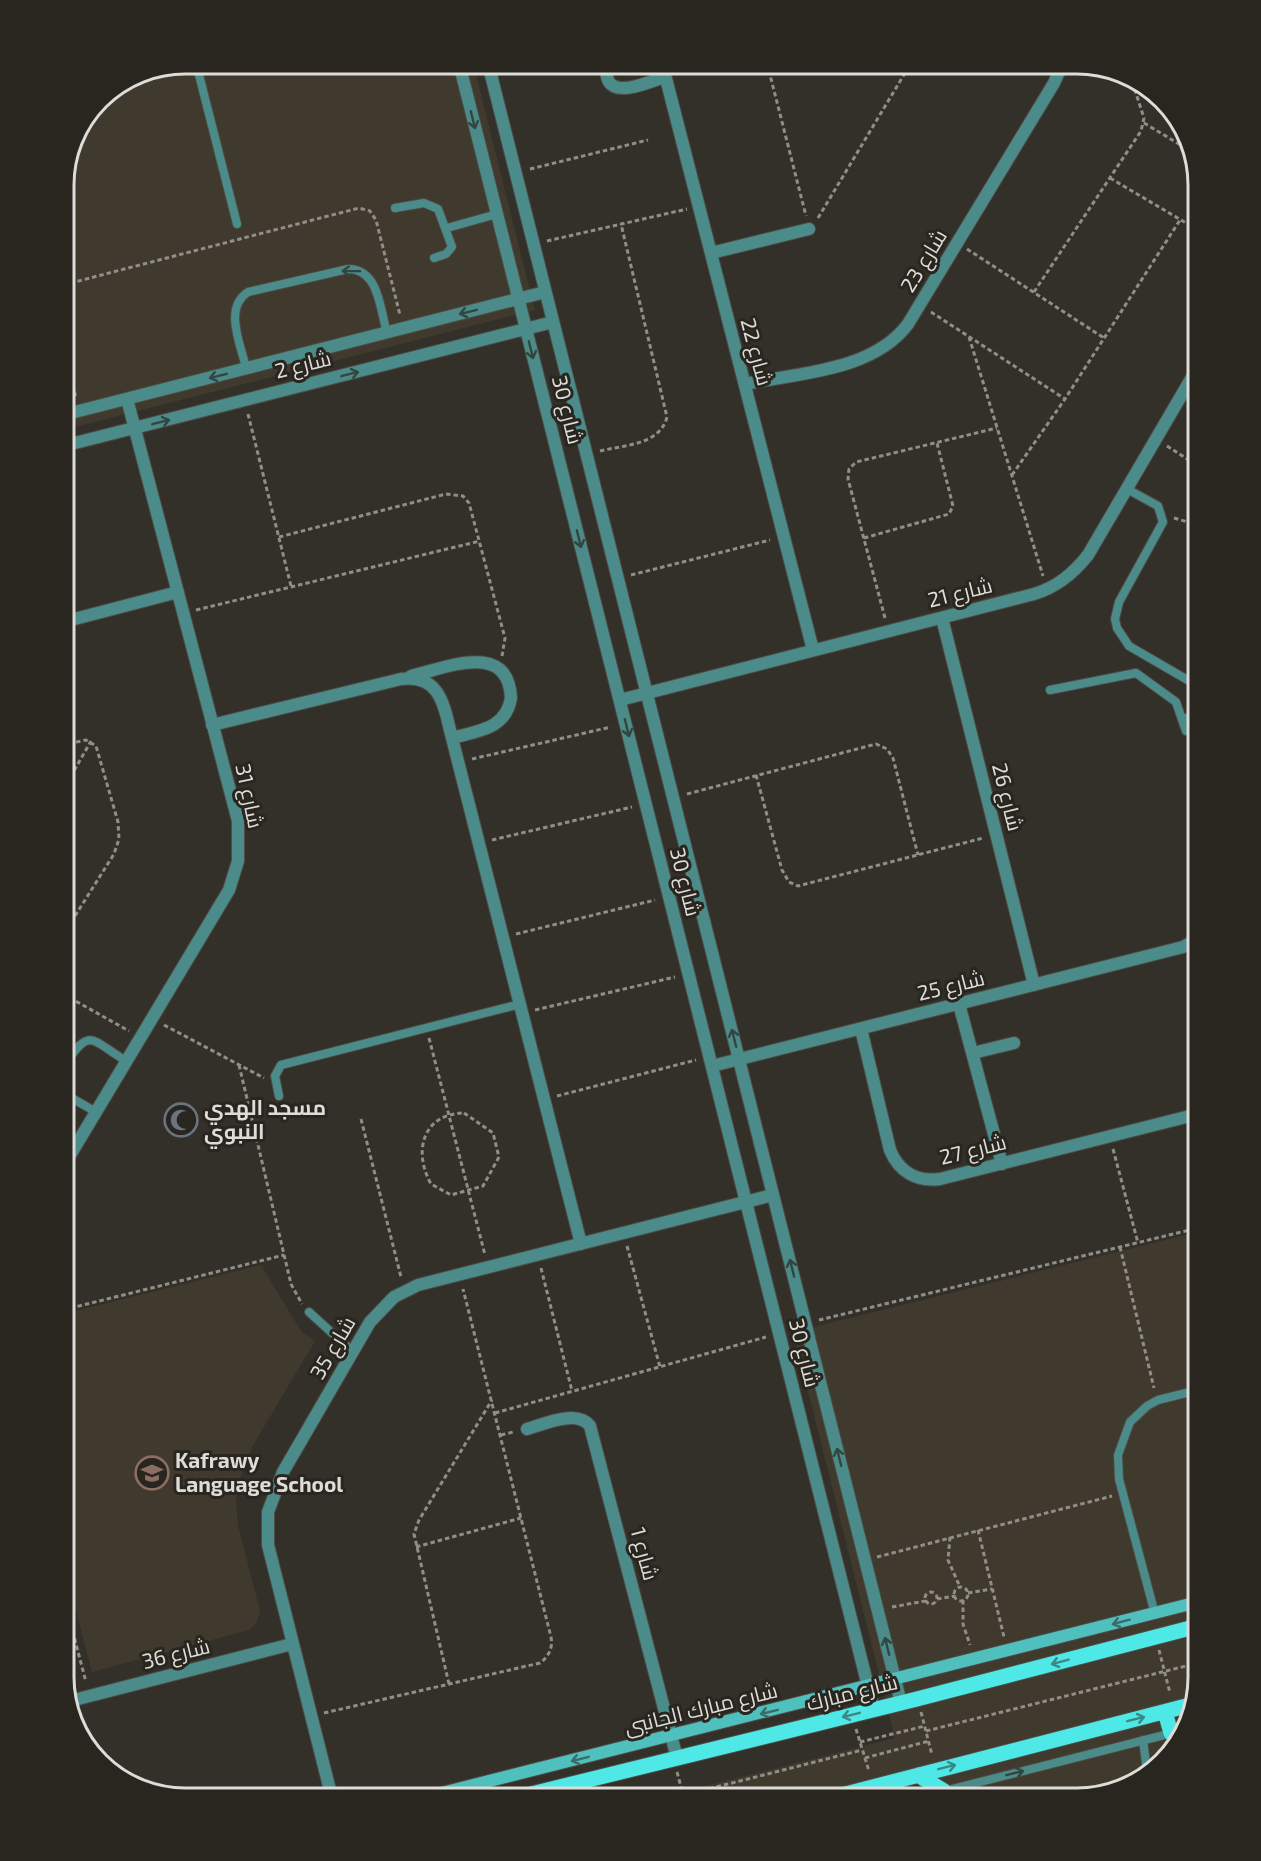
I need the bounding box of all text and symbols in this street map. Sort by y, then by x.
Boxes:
one-way arrow [468,110,479,129]
street label: شارع 23 [894,224,954,298]
one-way arrow [342,265,361,277]
one-way arrow [459,307,478,318]
street label: شارع 22 [734,315,778,389]
one-way arrow [526,340,538,359]
street label: شارع 2 [272,344,334,386]
one-way arrow [340,367,359,379]
one-way arrow [209,370,228,382]
street label: شارع 30 [545,373,589,447]
one-way arrow [151,415,170,427]
one-way arrow [573,529,585,548]
street label: شارع 21 [925,571,995,615]
one-way arrow [621,718,633,737]
street label: شارع 26 [985,760,1029,834]
street label: شارع 31 [229,761,269,831]
street label: شارع 30 [663,845,707,919]
street label: شارع 25 [914,964,988,1008]
one-way arrow [727,1029,739,1048]
place label: مسجد الهدي النبوي [204,1094,326,1149]
mosque icon: مسجد الهدي النبوي [163,1102,199,1138]
street label: شارع 27 [937,1128,1009,1172]
one-way arrow [785,1259,797,1278]
street label: شارع 35 [304,1311,362,1385]
street label: شارع 30 [782,1316,826,1390]
place label: Kafrawy Language School [175,1447,343,1496]
one-way arrow [833,1448,845,1467]
school or university icon: Kafrawy Language School [134,1455,170,1491]
street label: شارع 1 [624,1524,664,1584]
one-way arrow [1112,1617,1131,1629]
street label: شارع 36 [139,1632,213,1676]
one-way arrow [881,1637,893,1656]
one-way arrow [1051,1656,1070,1668]
street label: شارع مبارك [803,1668,901,1718]
street label: شارع مبارك الجانبى [621,1676,781,1742]
one-way arrow [760,1707,779,1718]
one-way arrow [842,1710,861,1722]
one-way arrow [1127,1713,1146,1724]
one-way arrow [571,1753,590,1765]
one-way arrow [938,1761,957,1773]
one-way arrow [1005,1766,1024,1778]

